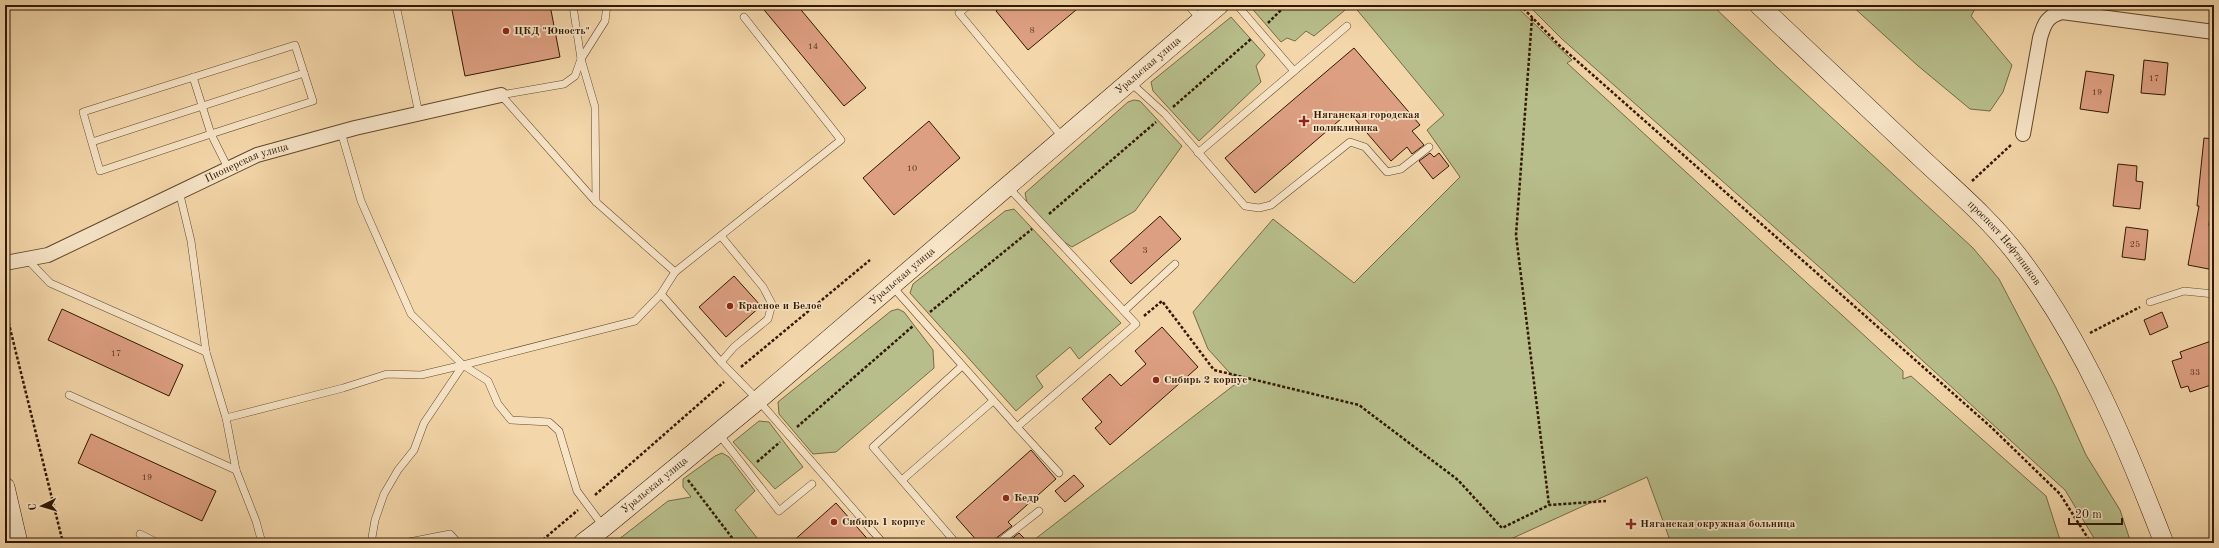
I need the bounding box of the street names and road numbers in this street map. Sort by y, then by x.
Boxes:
street label: Уральская улица [1114,34,1183,96]
street label: Пионерская улица [203,141,290,185]
street label: проспект Нефтяников [1965,199,2043,287]
street label: Уральская улица [868,245,937,307]
street label: Уральская улица [619,455,690,516]

